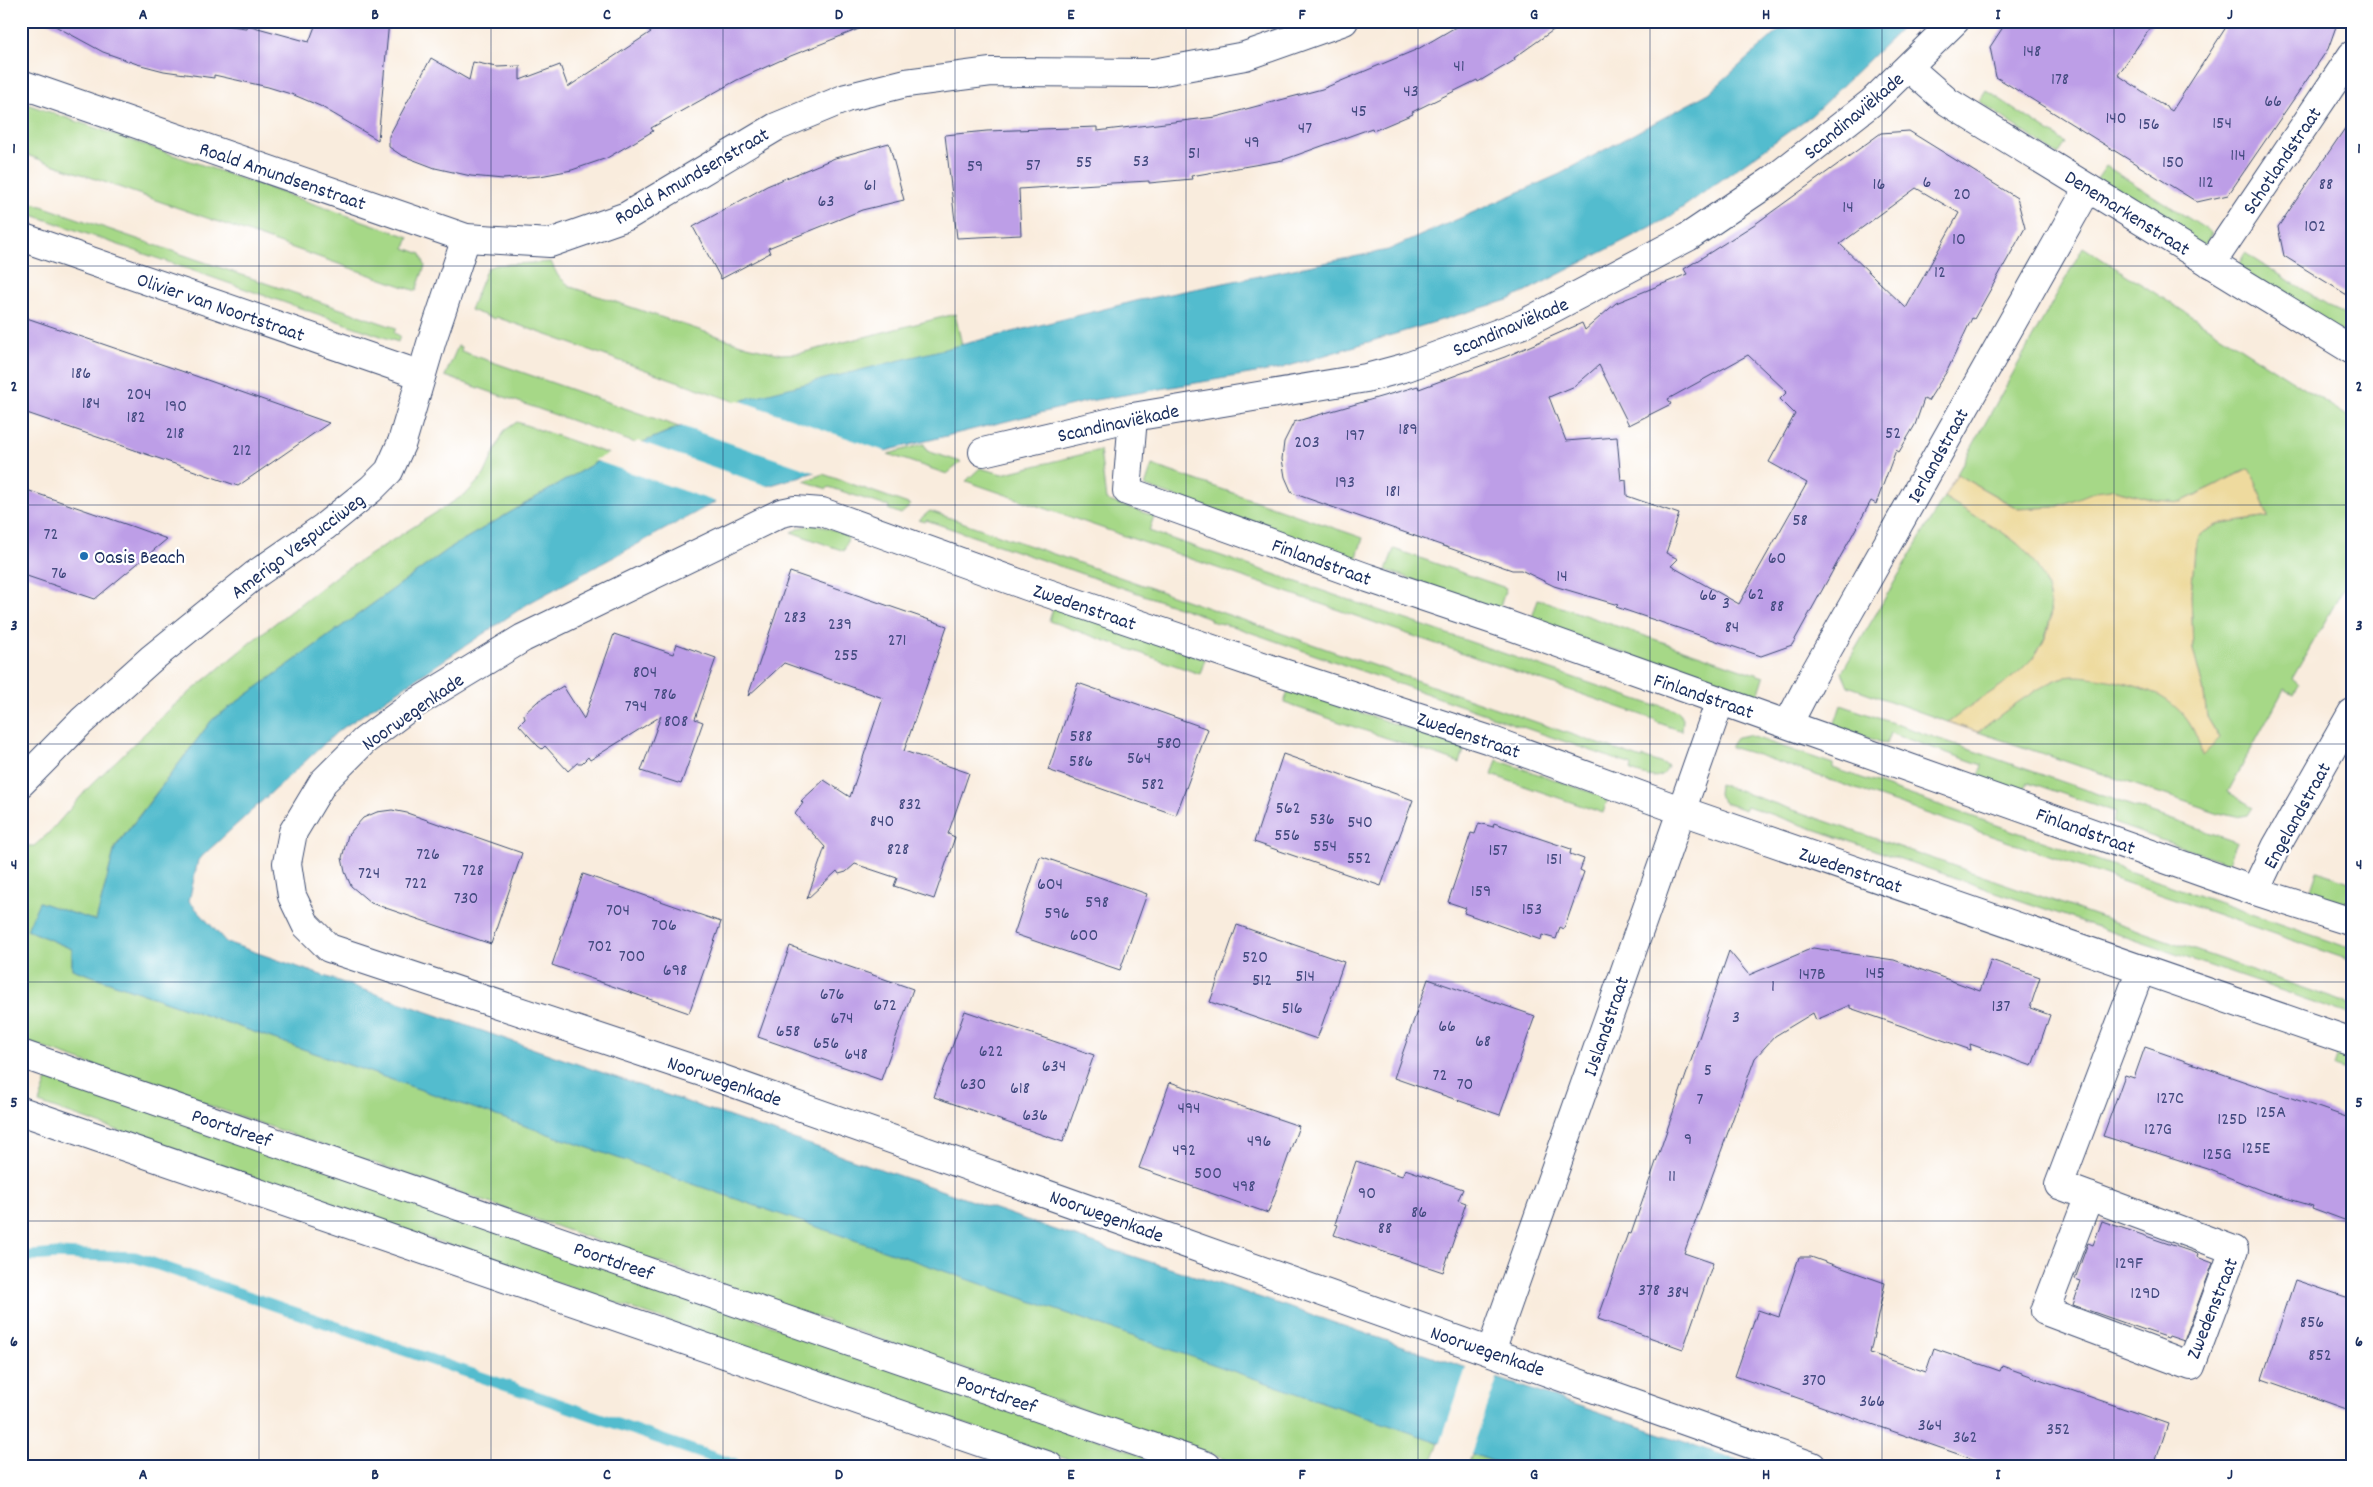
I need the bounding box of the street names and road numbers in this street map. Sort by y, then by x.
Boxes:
street label: Scandinaviëkade [1799,67,1911,168]
street label: Schotlandstraat [2237,102,2330,221]
street label: Roald Amundsenstraat [610,122,775,233]
street label: Roald Amundsenstraat [195,136,369,219]
street label: Denemarkenstraat [2058,165,2195,264]
street label: Olivier van Noortstraat [132,267,308,351]
street label: Scandinaviëkade [1449,292,1574,366]
street label: Scandinaviëkade [1055,398,1182,451]
street label: Ierlandstraat [1902,404,1977,509]
street label: Amerigo Vespucciweg [226,488,372,607]
street label: Finlandstraat [1267,533,1375,595]
street label: Zwedenstraat [1029,578,1139,640]
street label: Noorwegenkade [357,668,471,759]
street label: Finlandstraat [1649,668,1757,728]
street label: Zwedenstraat [1413,706,1523,768]
street label: Engelandstraat [2258,758,2339,875]
street label: Finlandstraat [2031,802,2139,864]
street label: Zwedenstraat [1795,841,1905,903]
street label: IJslandstraat [1578,973,1638,1081]
street label: Noorwegenkade [663,1050,785,1116]
street label: Poortdreef [187,1103,276,1157]
street label: Noorwegenkade [1045,1184,1167,1251]
street label: Poortdreef [569,1236,658,1290]
street label: Zwedenstraat [2181,1254,2247,1364]
street label: Noorwegenkade [1426,1320,1548,1386]
street label: Poortdreef [952,1369,1041,1423]

